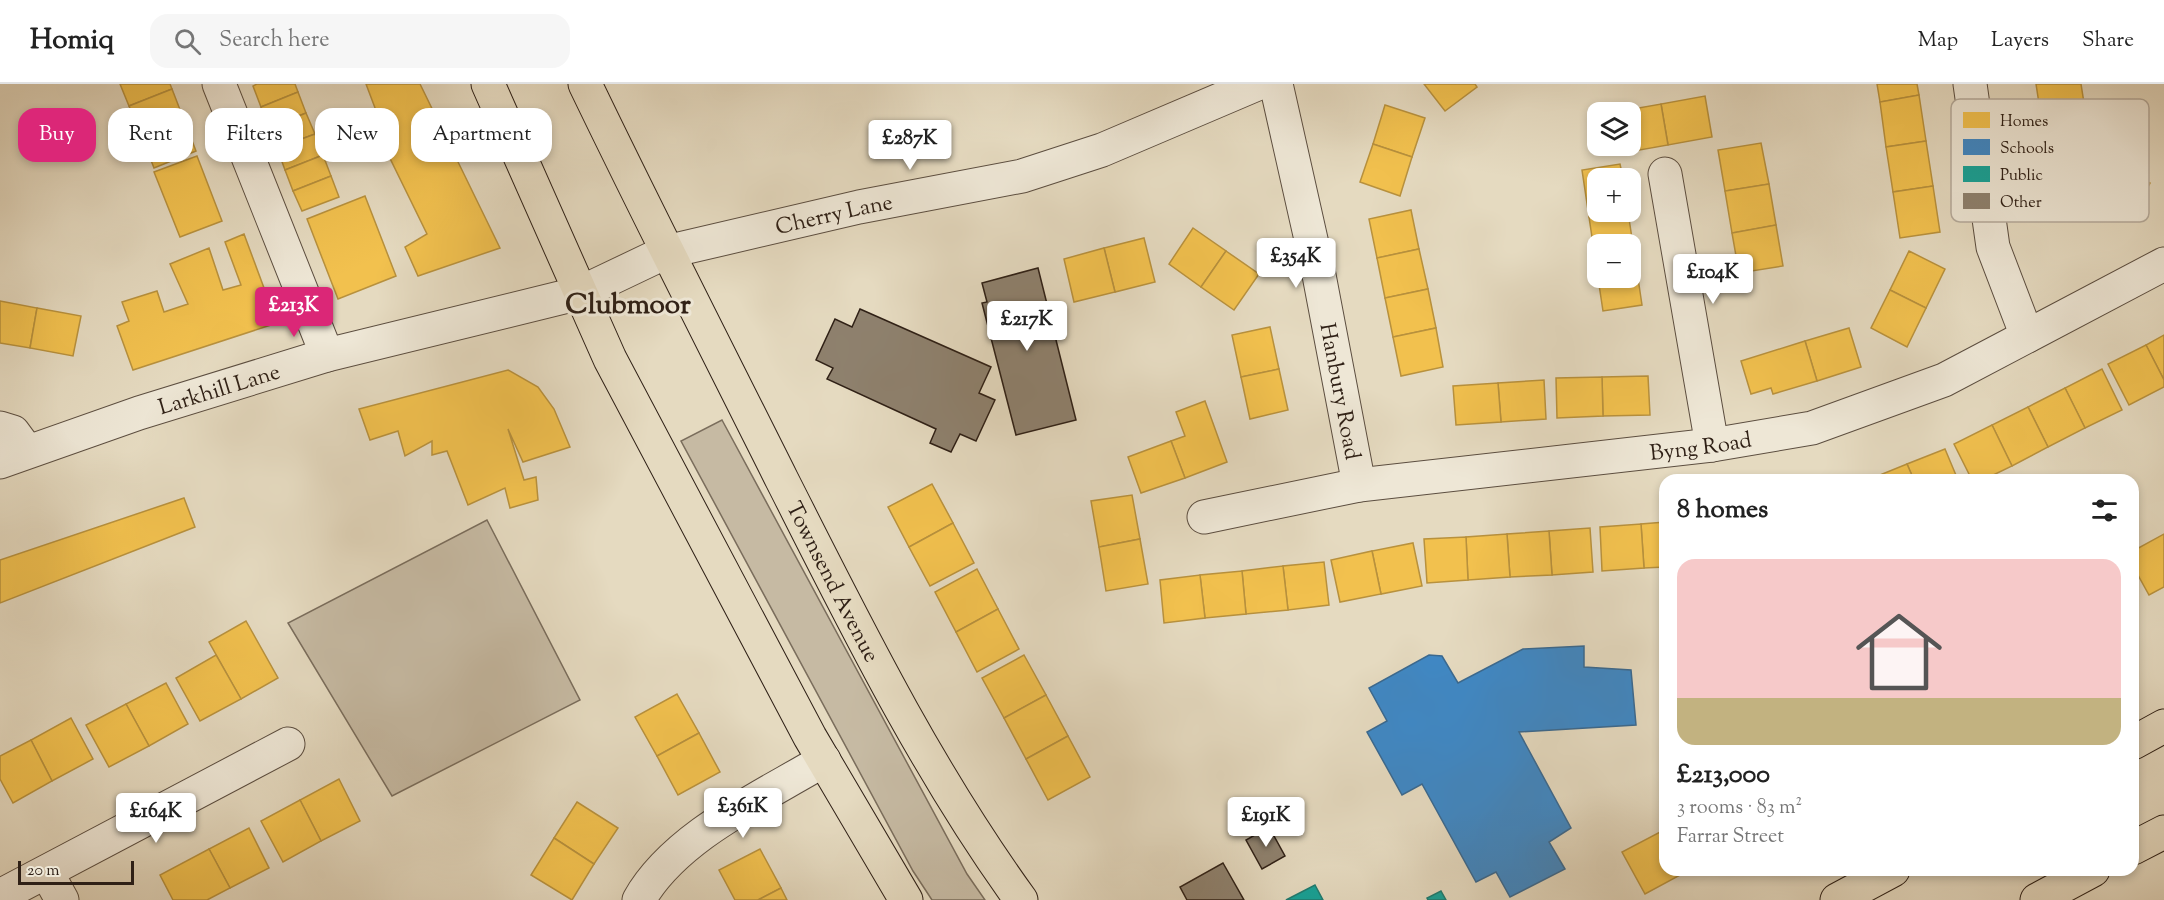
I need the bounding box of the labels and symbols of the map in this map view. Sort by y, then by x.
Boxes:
legend [1951,99,2149,222]
text: Homes [2000,111,2048,134]
pin: £287K [868,120,952,171]
text: Schools [2000,138,2054,161]
text: Public [2000,165,2043,188]
street label: Cherry Lane [773,188,896,245]
text: Other [2000,192,2042,215]
pin: £354K [1254,238,1338,289]
pin: £104K [1671,254,1755,305]
district label: Clubmoor [565,286,691,326]
pin: £213K [252,287,336,338]
pin: £217K [985,301,1069,352]
street label: Hanbury Road [1309,321,1367,463]
street label: Larkhill Lane [155,357,285,425]
street label: Byng Road [1648,426,1754,471]
street label: Townsend Avenue [776,497,886,669]
pin: £361K [701,788,785,839]
pin: £164K [114,793,198,844]
pin: £191K [1224,797,1308,848]
scale bar [18,858,134,886]

